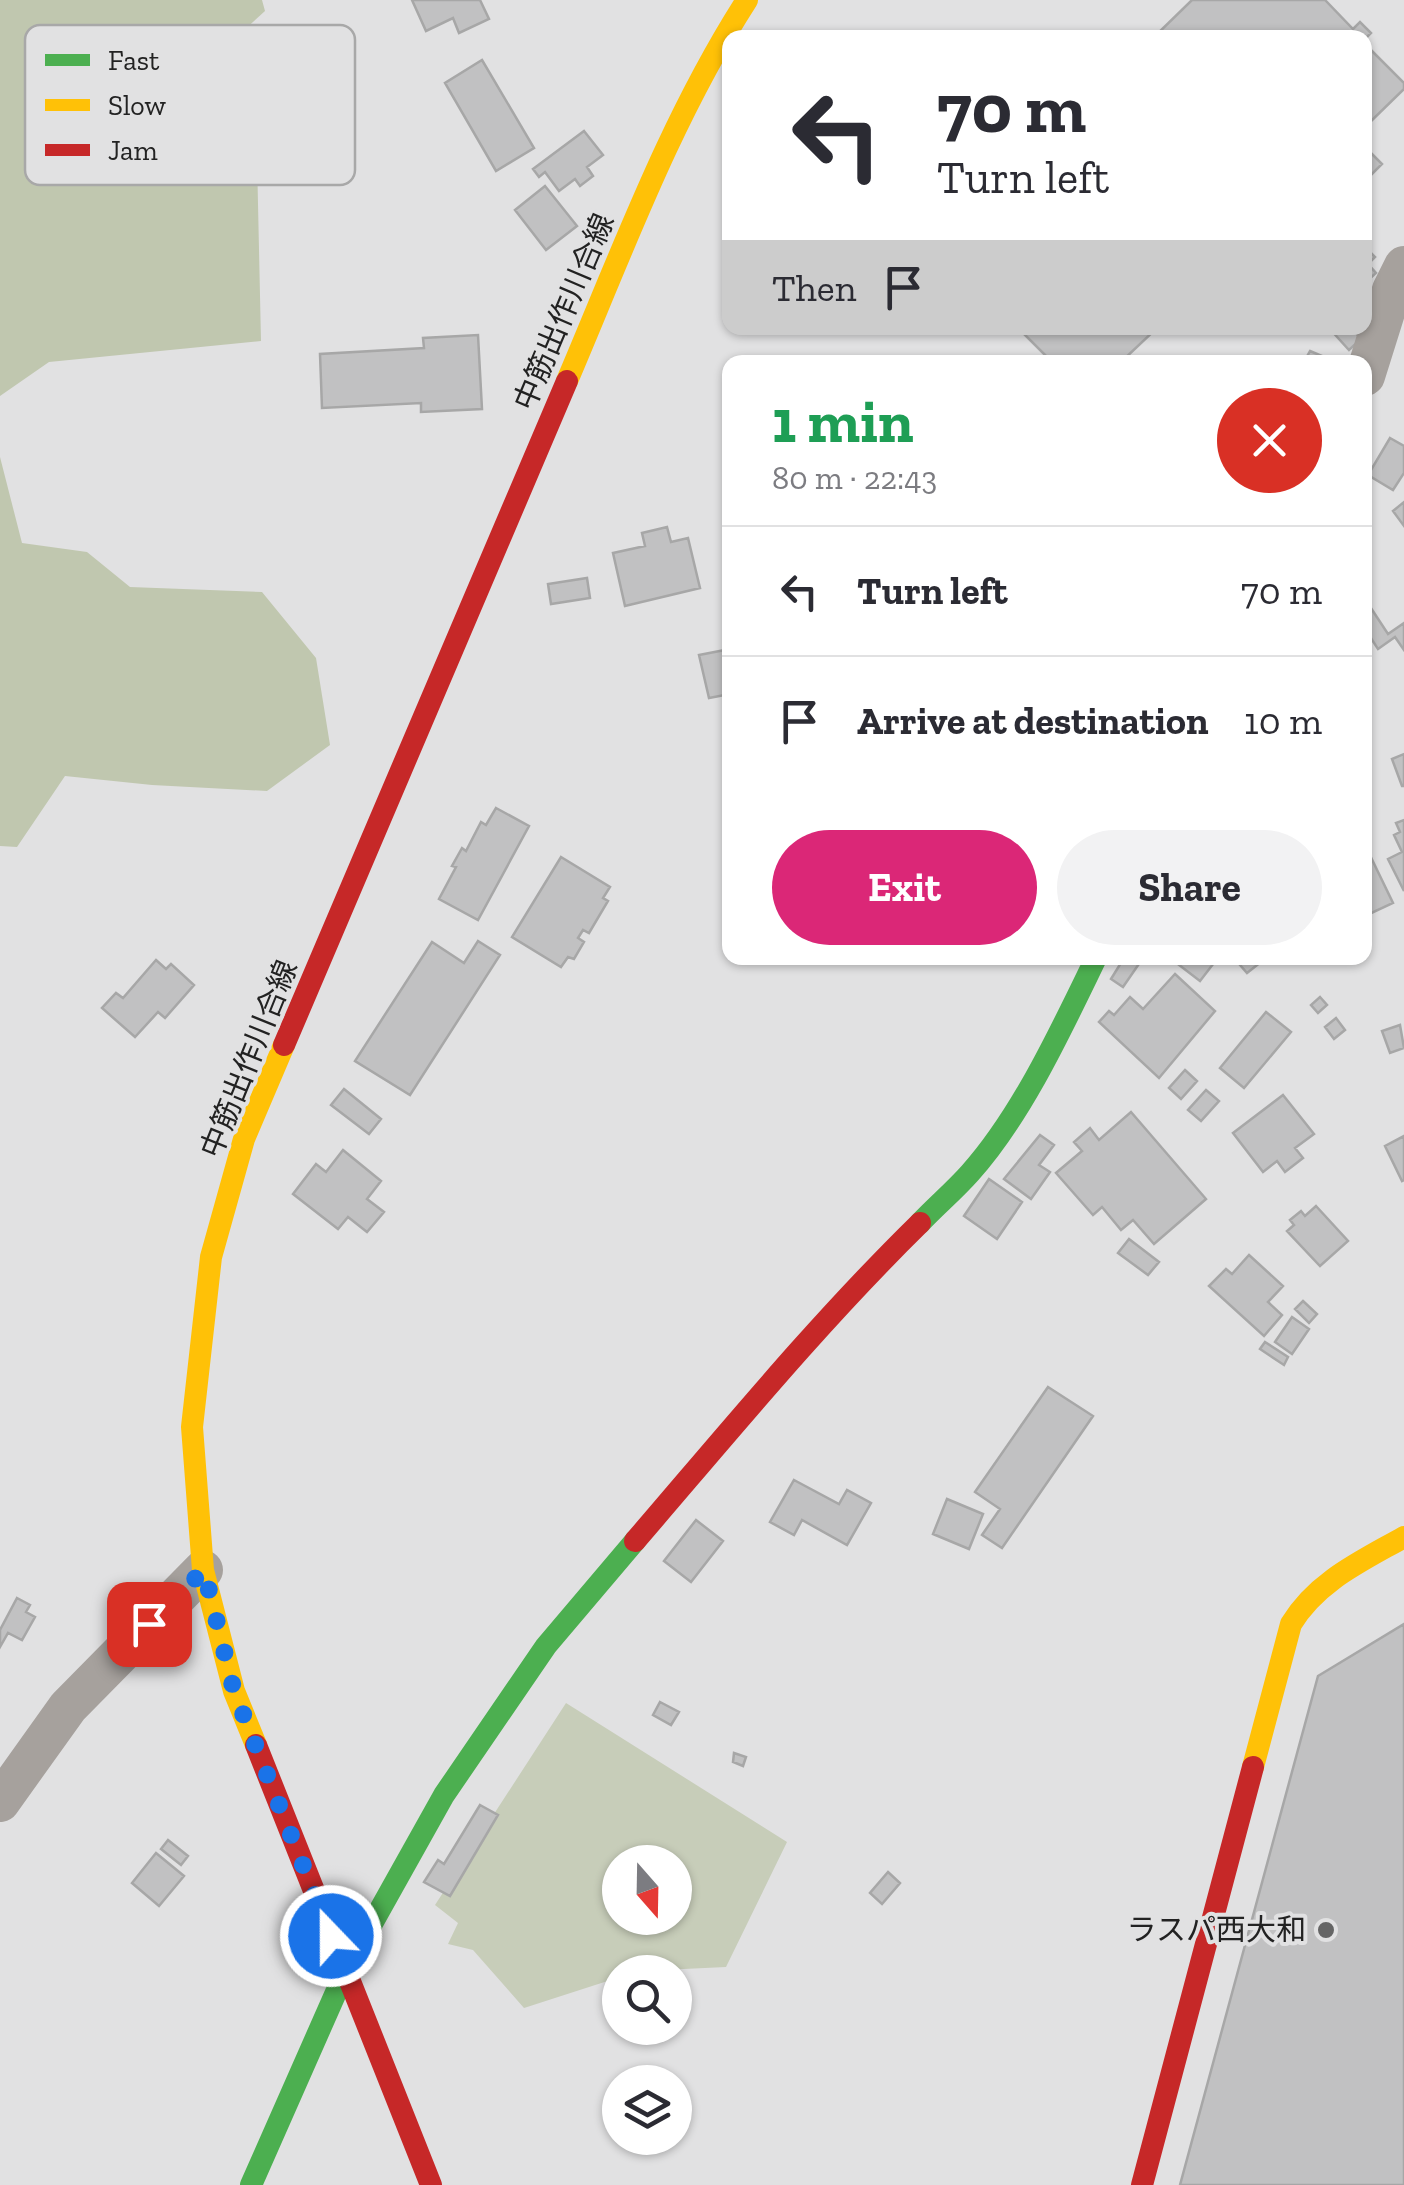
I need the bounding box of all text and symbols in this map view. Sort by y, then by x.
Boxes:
legend [25,25,355,185]
text: Fast [108,44,160,77]
text: 70 m [937,66,1086,150]
icon: left [772,70,902,200]
text: Slow [108,89,166,122]
text: Jam [108,134,158,167]
text: Turn left [937,151,1109,205]
street label: 中筋出作川合線 [506,208,622,416]
icon: arrive [876,260,931,315]
text: Then [772,265,856,311]
text: 1 min [772,385,914,457]
button: close [1217,388,1322,493]
text: 80 m · 22:43 [772,459,937,497]
icon: left [772,564,827,619]
text: Turn left [857,568,1008,614]
text: 70 m [1241,568,1322,614]
icon: arrive [772,694,827,749]
text: Arrive at destination [857,698,1208,744]
text: 10 m [1244,698,1322,744]
button: Exit [772,830,1037,945]
button: Share [1057,830,1322,945]
street label: 中筋出作川合線 [193,955,305,1163]
pin [107,1582,192,1667]
icon: arrive [122,1597,177,1652]
north arrow [602,1845,692,1935]
map controls [602,1845,692,2155]
position arrow [279,1884,383,1988]
place label: ラスパ西大和 [1127,1912,1306,1948]
marker: ラスパ西大和 [1315,1919,1337,1941]
button: search [602,1955,692,2045]
button: layers [602,2065,692,2155]

